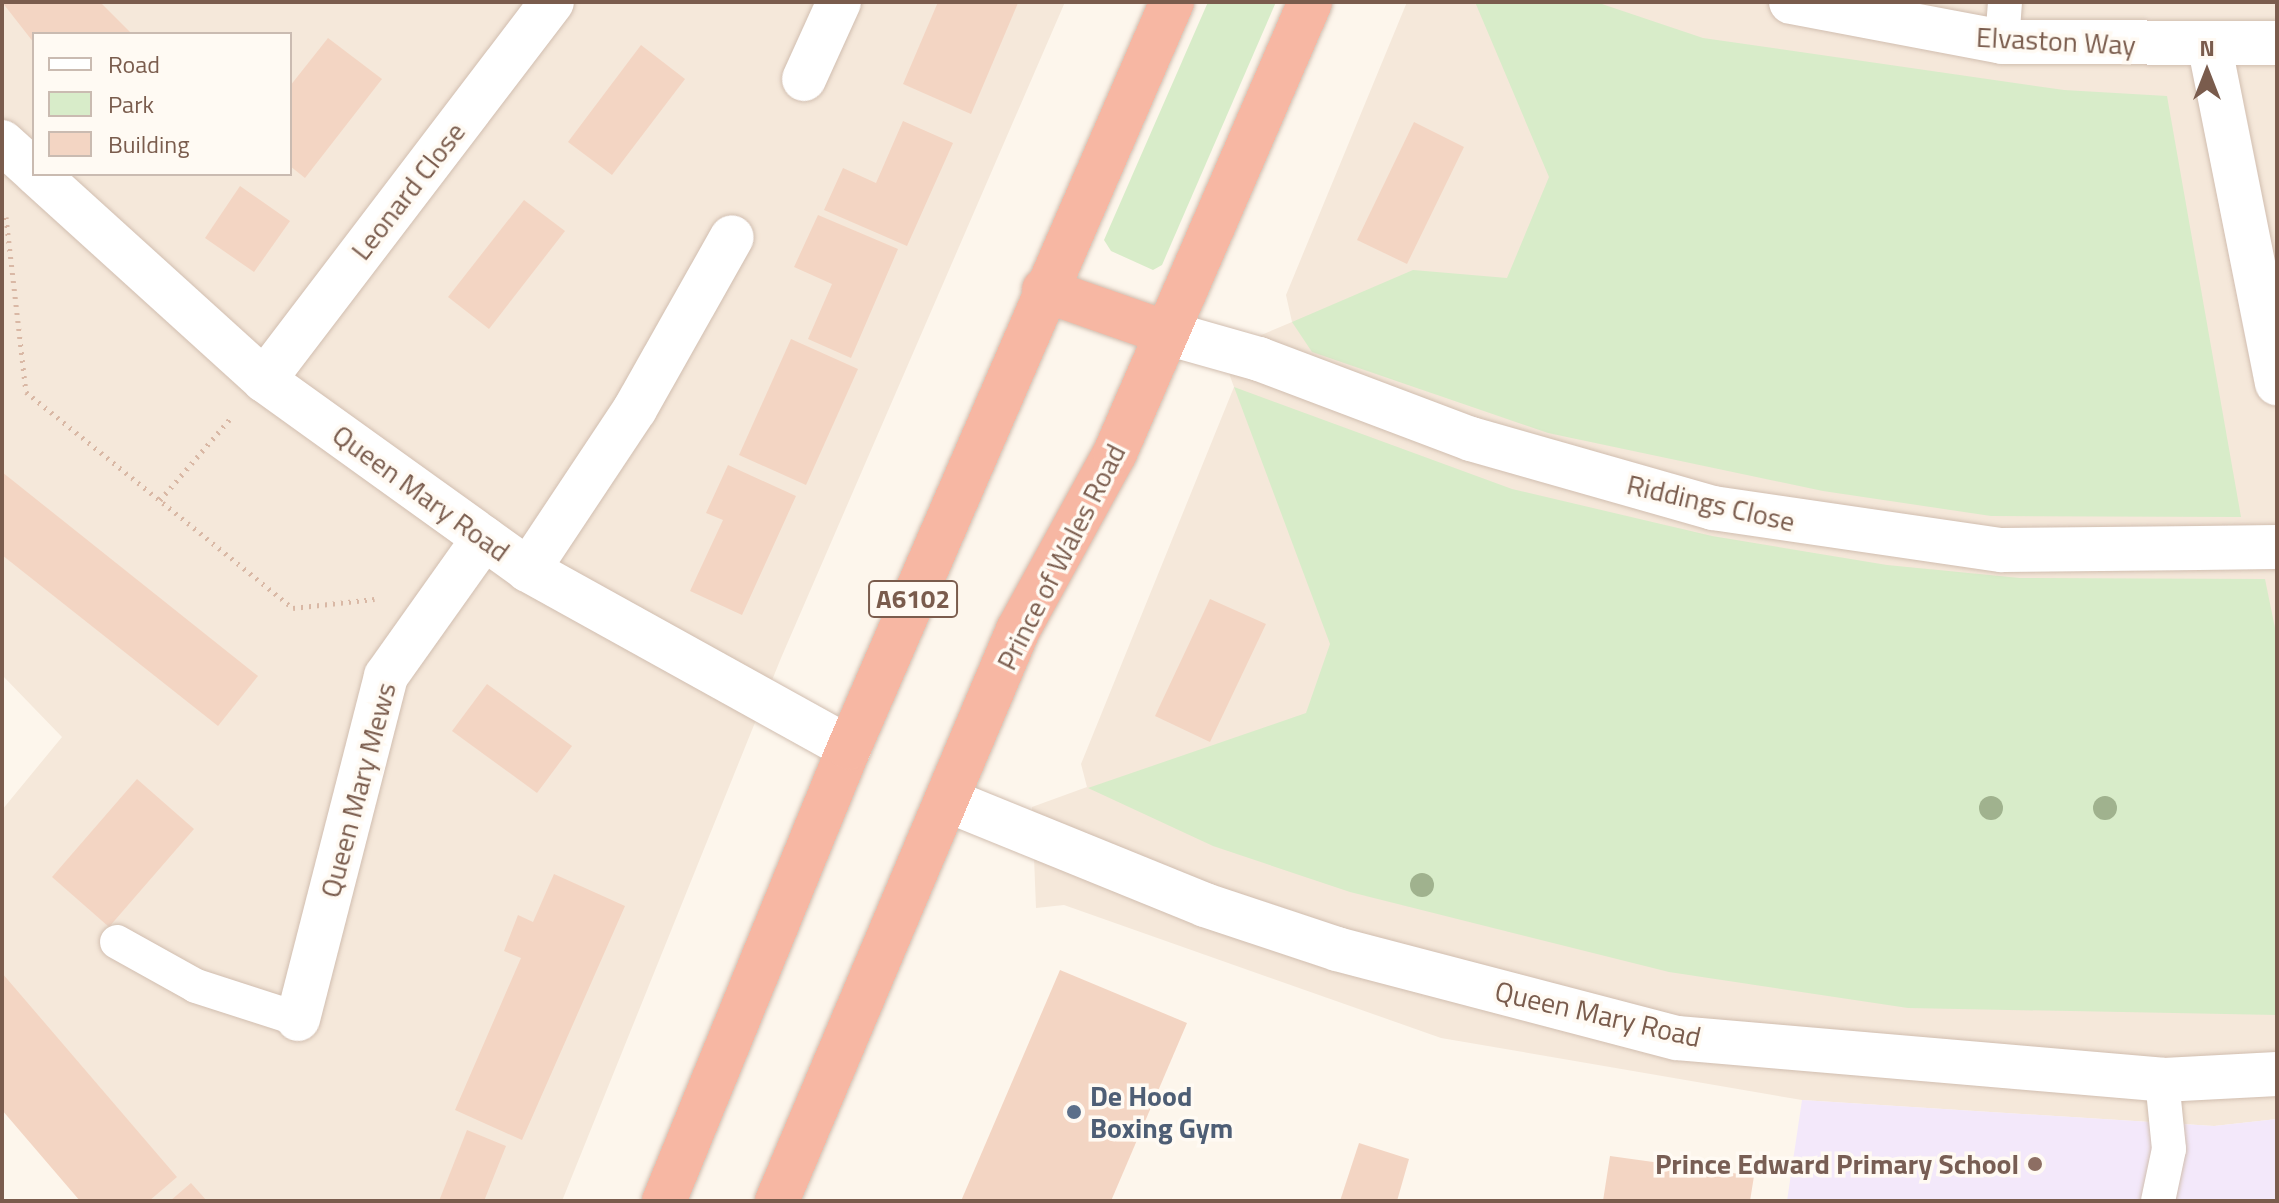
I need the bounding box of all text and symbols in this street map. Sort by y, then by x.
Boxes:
street label: Elvaston Way [1975,20,2137,62]
text: N [2199,31,2215,65]
legend [32,32,292,176]
north arrow [2167,32,2247,112]
text: Road [108,46,160,82]
text: Park [108,86,154,122]
street label: Leonard Close [344,116,472,266]
text: Building [108,126,190,162]
street label: Queen Mary Road [326,418,516,568]
street label: Prince of Wales Road [990,439,1132,675]
street label: Riddings Close [1624,467,1798,539]
road number: A6102 [867,577,959,621]
street label: Queen Mary Mews [313,679,403,901]
street label: Queen Mary Road [1492,974,1704,1054]
place label: De Hood Boxing Gym [1090,1079,1233,1145]
marker: De Hood Boxing Gym [1065,1103,1083,1121]
place label: Prince Edward Primary School [1655,1147,2019,1181]
marker: Prince Edward Primary School [2026,1155,2044,1173]

